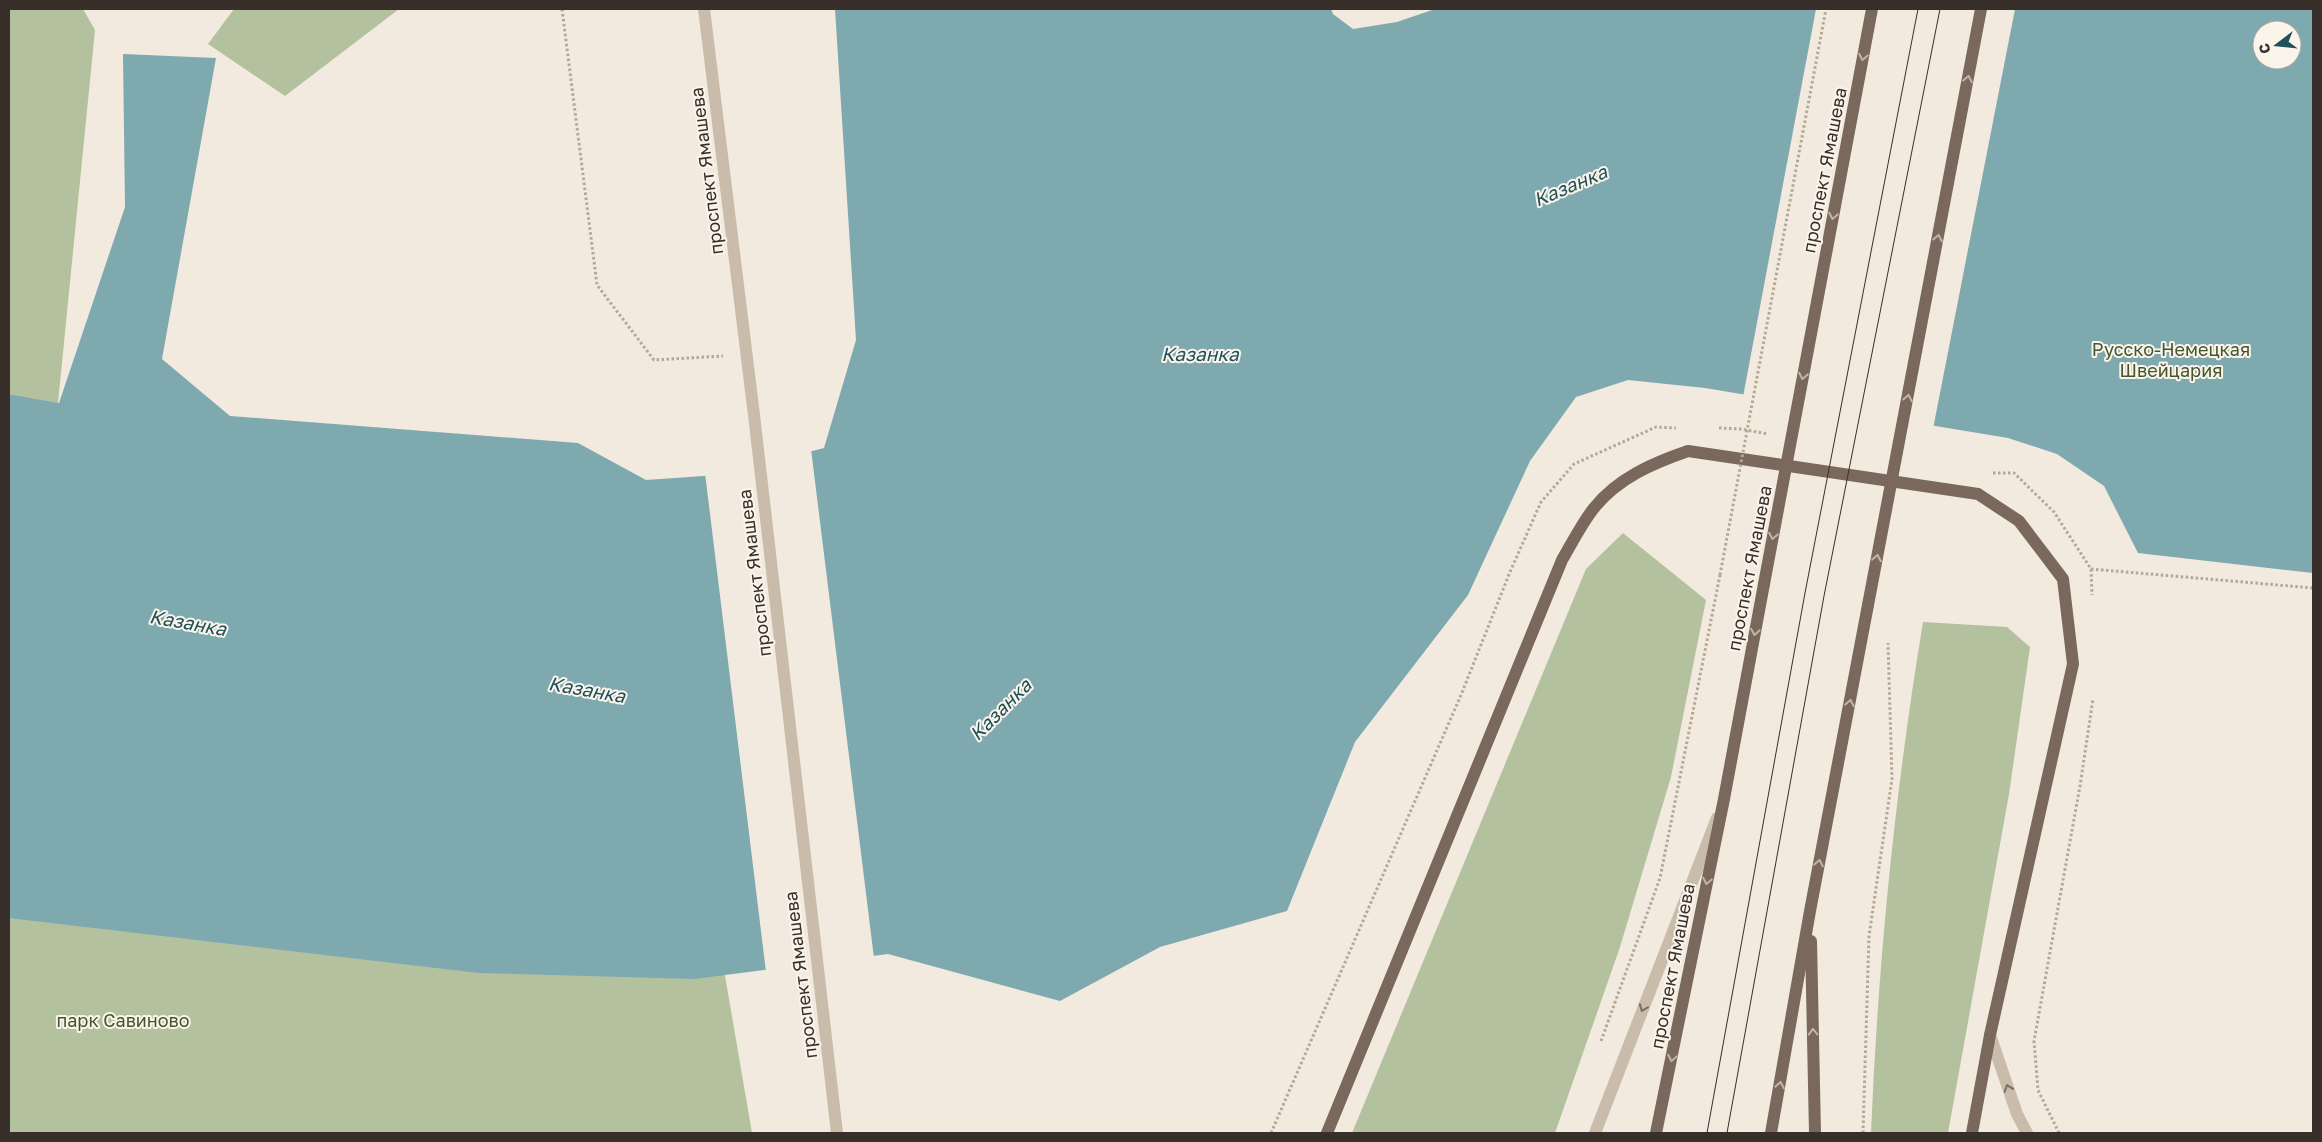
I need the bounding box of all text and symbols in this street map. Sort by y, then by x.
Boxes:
north arrow [2252,20,2302,70]
text: С [2254,42,2274,56]
one-way arrow [1858,52,1869,61]
one-way arrow [1962,74,1973,83]
street label: проспект Ямашева [1797,85,1851,255]
street label: проспект Ямашева [685,86,727,256]
water label: Казанка [1530,159,1611,211]
one-way arrow [1828,212,1839,221]
one-way arrow [1932,234,1942,243]
park label: Русско-Немецкая Швейцария [2092,338,2250,381]
water label: Казанка [1161,342,1240,365]
one-way arrow [1798,372,1808,380]
one-way arrow [1902,393,1912,402]
street label: проспект Ямашева [1722,483,1776,653]
street label: проспект Ямашева [733,488,775,658]
one-way arrow [1768,531,1778,540]
one-way arrow [1872,553,1882,562]
water label: Казанка [148,604,229,640]
one-way arrow [1750,628,1760,636]
water label: Казанка [547,671,628,707]
water label: Казанка [964,673,1036,745]
one-way arrow [1844,699,1854,708]
one-way arrow [1814,858,1824,867]
one-way arrow [1703,877,1713,886]
street label: проспект Ямашева [1645,881,1699,1051]
street label: проспект Ямашева [779,890,821,1060]
one-way arrow [1639,1003,1650,1012]
park label: парк Савиново [56,1009,190,1031]
one-way arrow [1808,1028,1818,1036]
one-way arrow [1667,1053,1677,1062]
one-way arrow [1774,1081,1784,1090]
one-way arrow [2004,1085,2014,1093]

